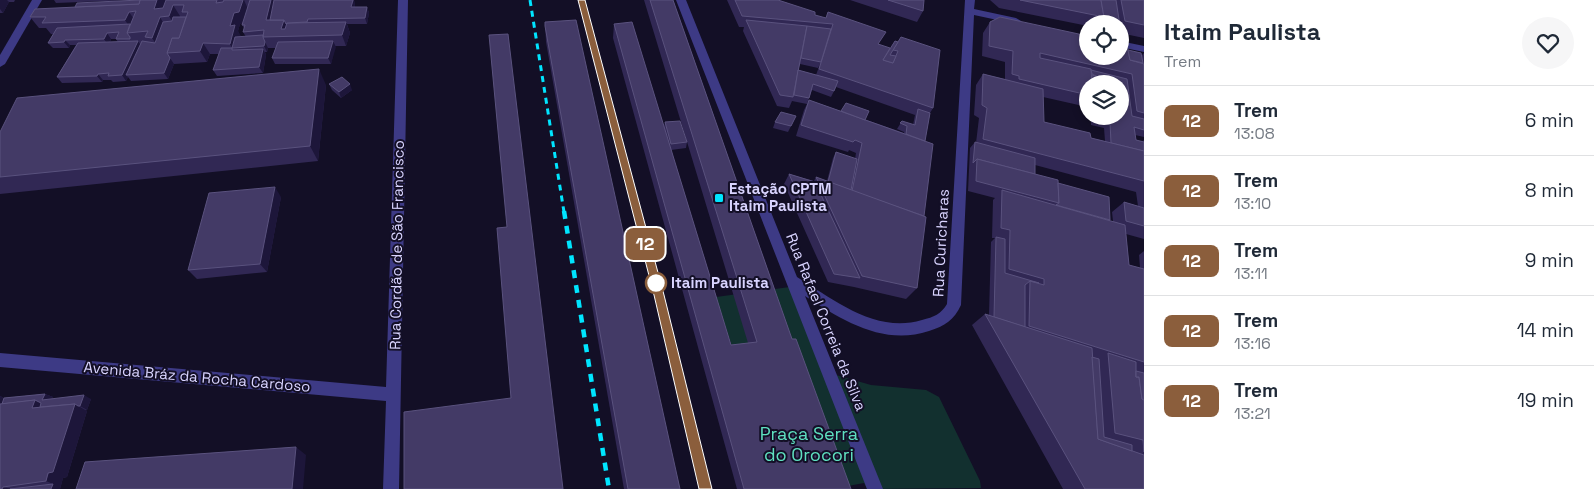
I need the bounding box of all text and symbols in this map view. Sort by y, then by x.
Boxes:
map controls [1079,15,1129,125]
button: locate [1079,15,1129,65]
text: Itaim Paulista [1164,16,1321,47]
button: heart [1522,17,1574,69]
text: Trem [1164,51,1201,72]
button: layers [1079,75,1129,125]
text: Trem [1234,98,1278,123]
text: 6 min [1525,108,1574,133]
text: 12 [1182,109,1201,132]
text: 13:08 [1234,123,1275,144]
street label: Rua Cordão de São Francisco [385,140,408,350]
text: Trem [1234,168,1278,193]
text: 8 min [1525,178,1574,203]
place label: Estação CPTM Itaim Paulista [729,179,831,215]
text: 12 [1182,179,1201,202]
street label: Rua Curicharas [928,188,953,297]
marker: Estação CPTM Itaim Paulista [713,192,725,204]
text: 13:10 [1234,193,1271,214]
line badge: 12 [622,228,668,260]
street label: Rua Rafael Correia da Silva [782,230,871,414]
text: 12 [636,232,654,255]
text: Trem [1234,238,1278,263]
text: 9 min [1525,248,1574,273]
text: 12 [1182,249,1201,272]
text: 13:11 [1234,263,1268,284]
marker: Itaim Paulista [645,272,667,294]
place label: Itaim Paulista [671,273,769,292]
text: Trem [1234,308,1278,333]
text: 14 min [1517,318,1574,343]
text: 12 [1182,319,1201,342]
text: 13:16 [1234,333,1271,354]
street label: Avenida Bráz da Rocha Cardoso [83,357,311,396]
text: Trem [1234,378,1278,403]
text: 19 min [1517,388,1574,413]
text: 12 [1182,389,1201,412]
text: 13:21 [1234,403,1271,424]
park label: Praça Serra do Orocori [760,422,858,466]

